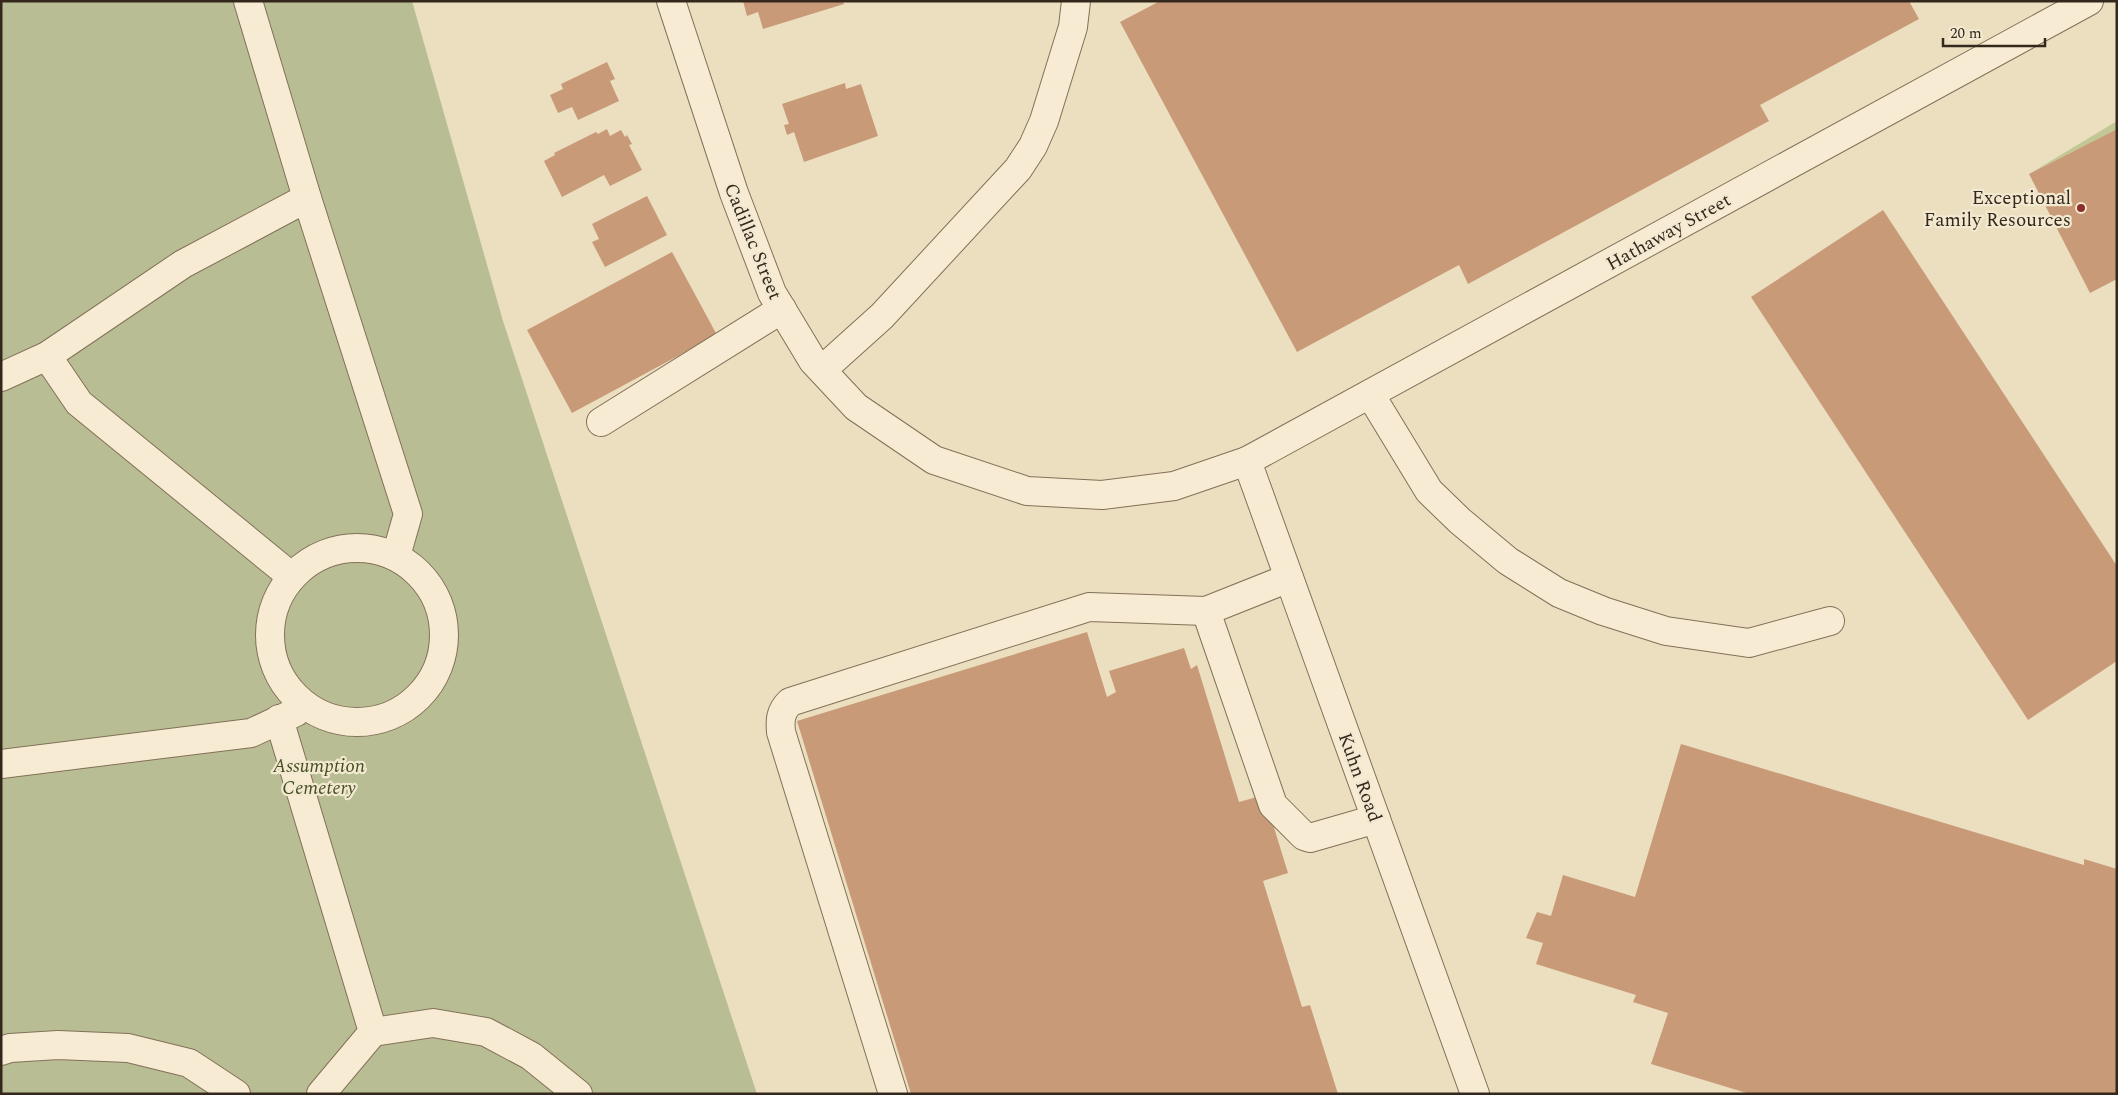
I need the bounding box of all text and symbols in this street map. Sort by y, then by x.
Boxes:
scale bar [1943,15,2046,47]
text: 20 m [1950,22,1982,45]
street label: Cadillac Street [716,179,789,305]
place label: Exceptional Family Resources [1924,184,2071,235]
street label: Hathaway Street [1601,186,1737,279]
marker: Exceptional Family Resources [2075,202,2087,214]
street label: Kuhn Road [1330,729,1389,826]
park label: Assumption Cemetery [272,752,365,803]

